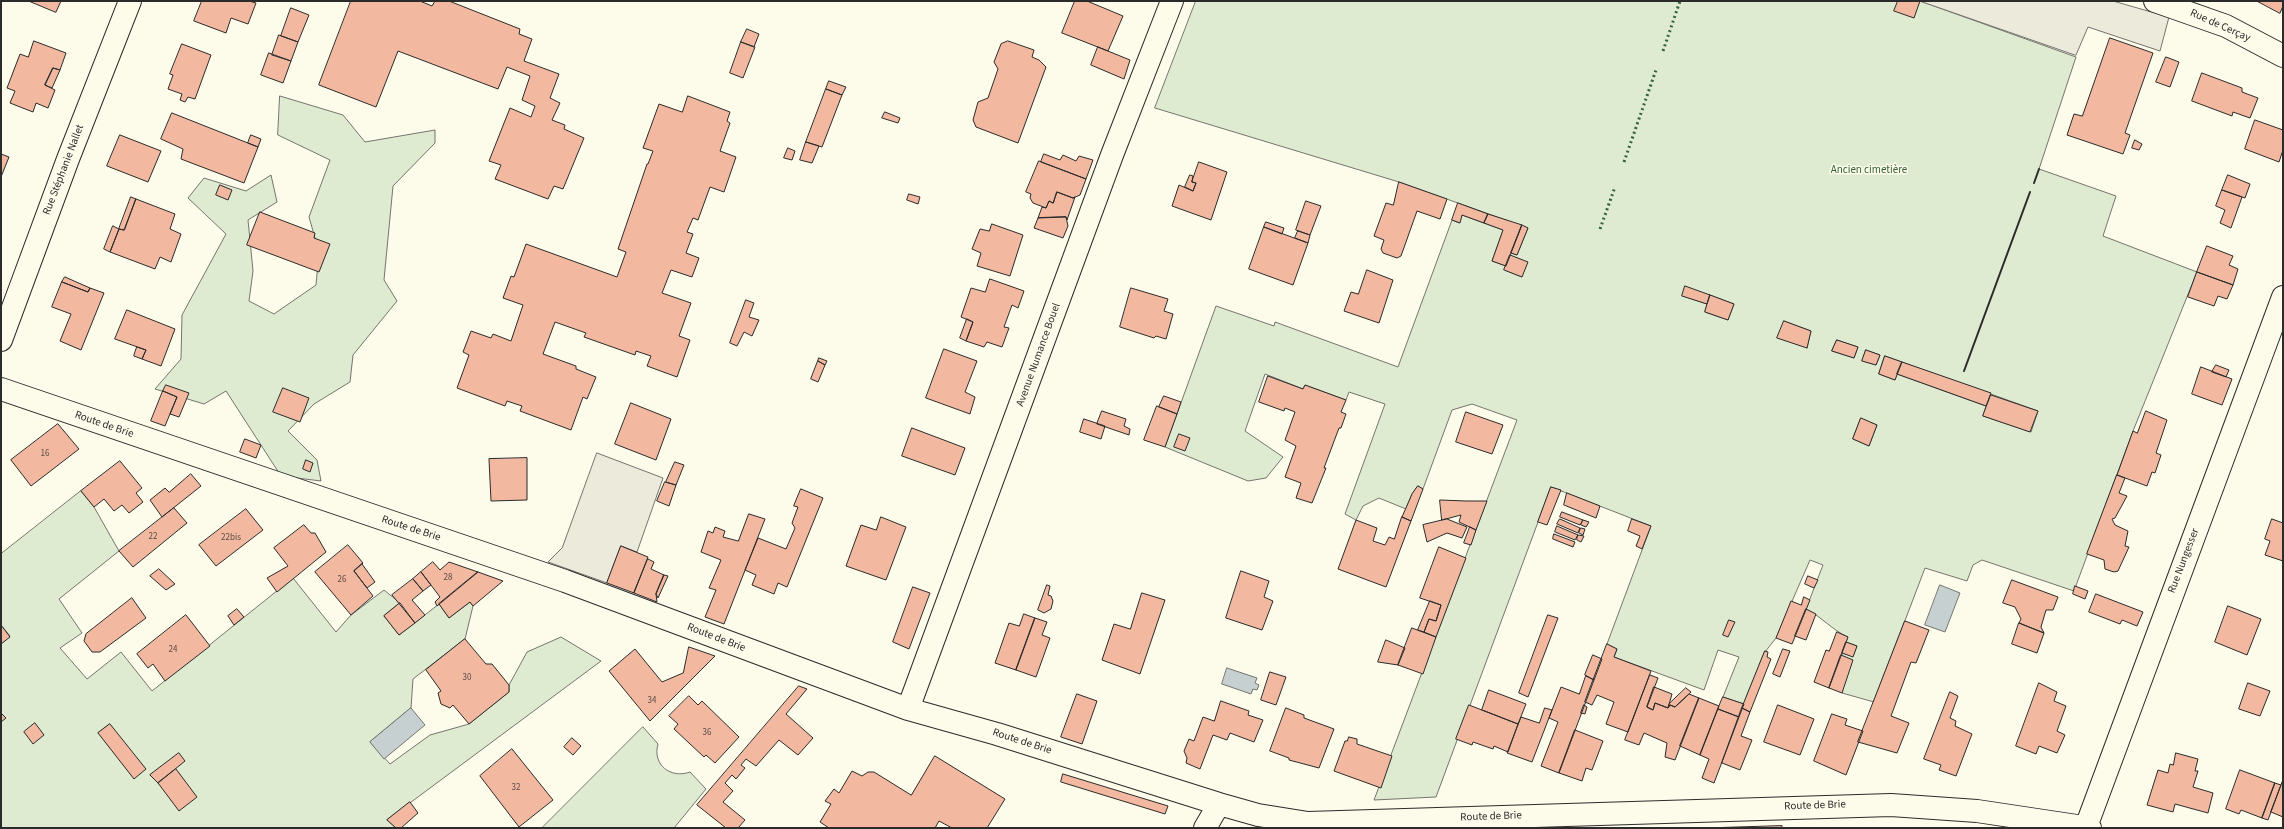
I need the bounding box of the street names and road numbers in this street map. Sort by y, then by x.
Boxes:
street label: Rue de Cerçay [2188,7,2252,45]
street label: Rue Stéphanie Nallet [41,123,87,217]
street label: Avenue Numance Bouel [1014,302,1064,408]
street label: Route de Brie [73,409,135,441]
street label: Route de Brie [380,513,442,545]
street label: Rue Nungesser [2166,527,2202,595]
street label: Route de Brie [685,621,747,655]
street label: Route de Brie [991,726,1053,758]
street label: Route de Brie [1784,798,1846,814]
street label: Route de Brie [1460,809,1522,825]

